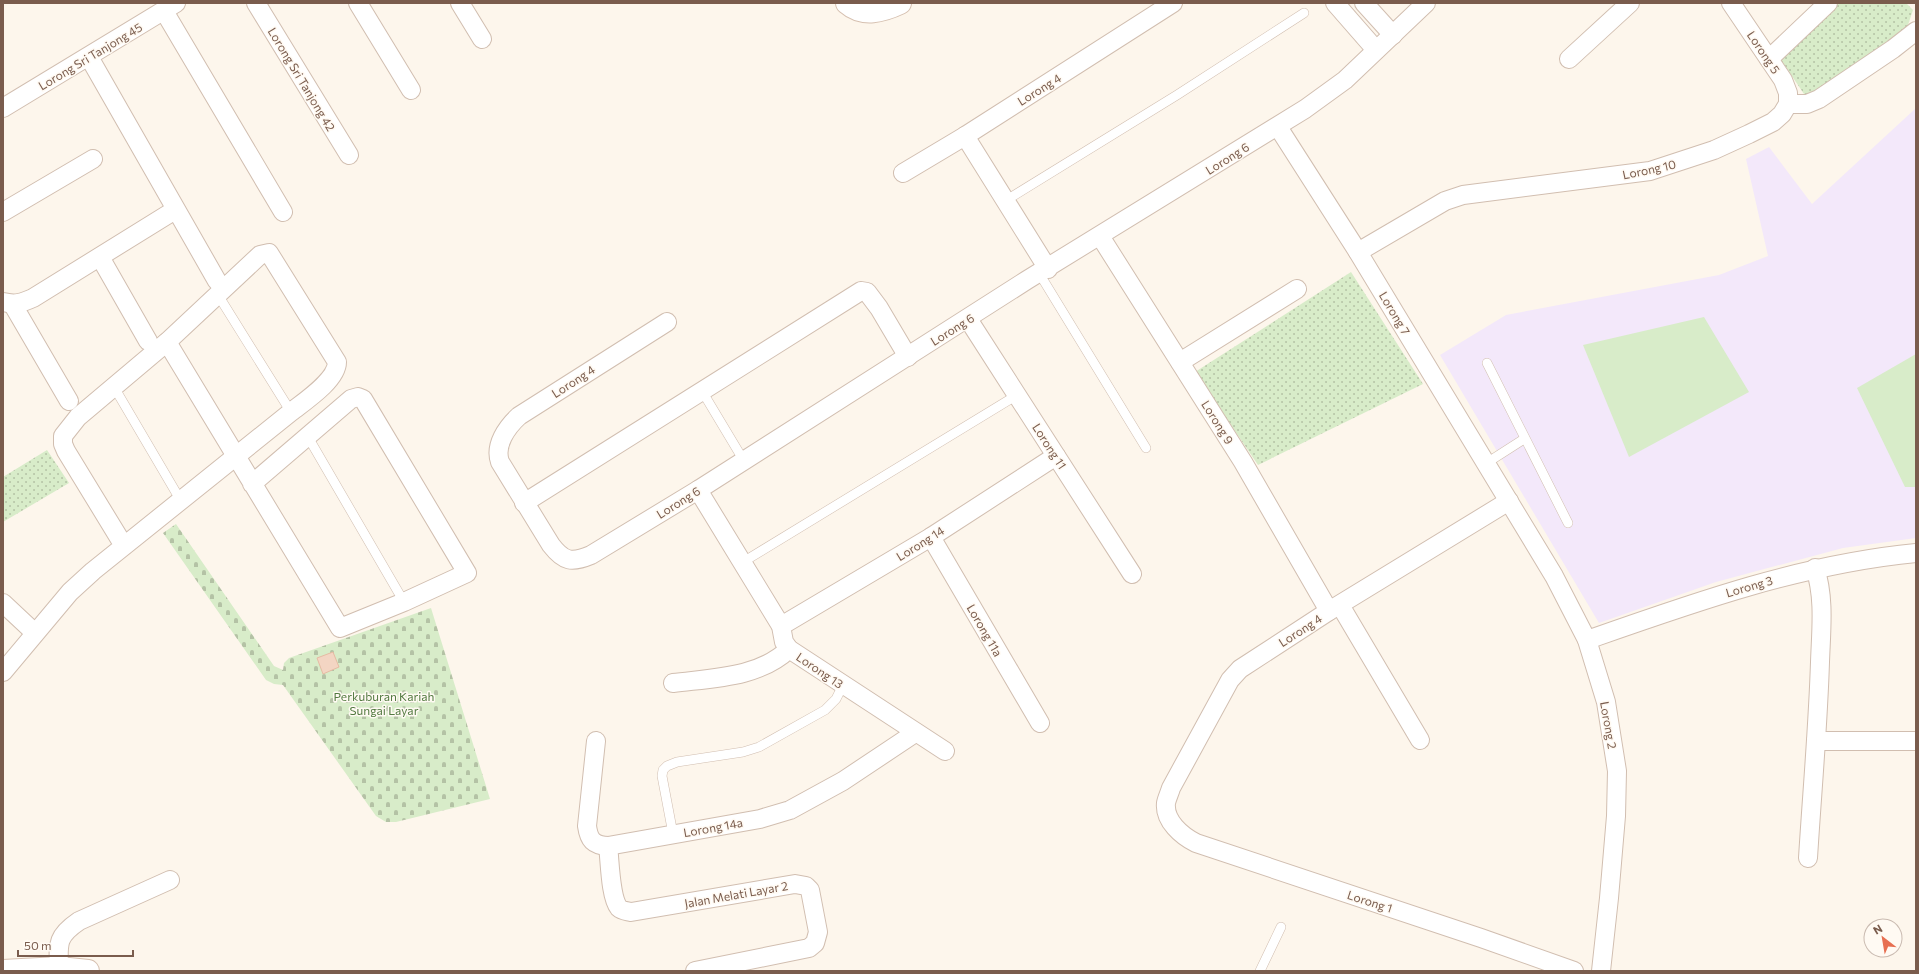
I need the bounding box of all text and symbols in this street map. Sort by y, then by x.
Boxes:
street label: Lorong Sri Tanjong 45 [36,19,144,93]
street label: Lorong Sri Tanjong 42 [266,25,339,134]
street label: Lorong 5 [1745,28,1783,76]
street label: Lorong 4 [1015,70,1063,108]
street label: Lorong 6 [1203,139,1251,177]
street label: Lorong 10 [1621,156,1677,182]
street label: Lorong 7 [1377,289,1413,337]
street label: Lorong 6 [928,310,976,348]
street label: Lorong 4 [549,362,597,400]
street label: Lorong 9 [1199,398,1237,446]
street label: Lorong 11 [1030,420,1070,472]
street label: Lorong 6 [654,483,702,521]
street label: Lorong 14 [893,523,947,563]
street label: Lorong 3 [1724,573,1774,599]
street label: Lorong 11a [964,601,1006,659]
street label: Lorong 4 [1276,611,1324,649]
street label: Lorong 13 [794,649,846,691]
park label: Perkuburan Kariah Sungai Layar [334,689,434,717]
street label: Lorong 2 [1598,700,1620,750]
street label: Lorong 14a [682,815,744,839]
street label: Jalan Melati Layar 2 [683,878,789,911]
street label: Lorong 1 [1346,887,1394,915]
north arrow [1863,918,1903,958]
text: N [1871,921,1884,937]
scale bar [18,932,133,958]
text: 50 m [24,938,52,952]

